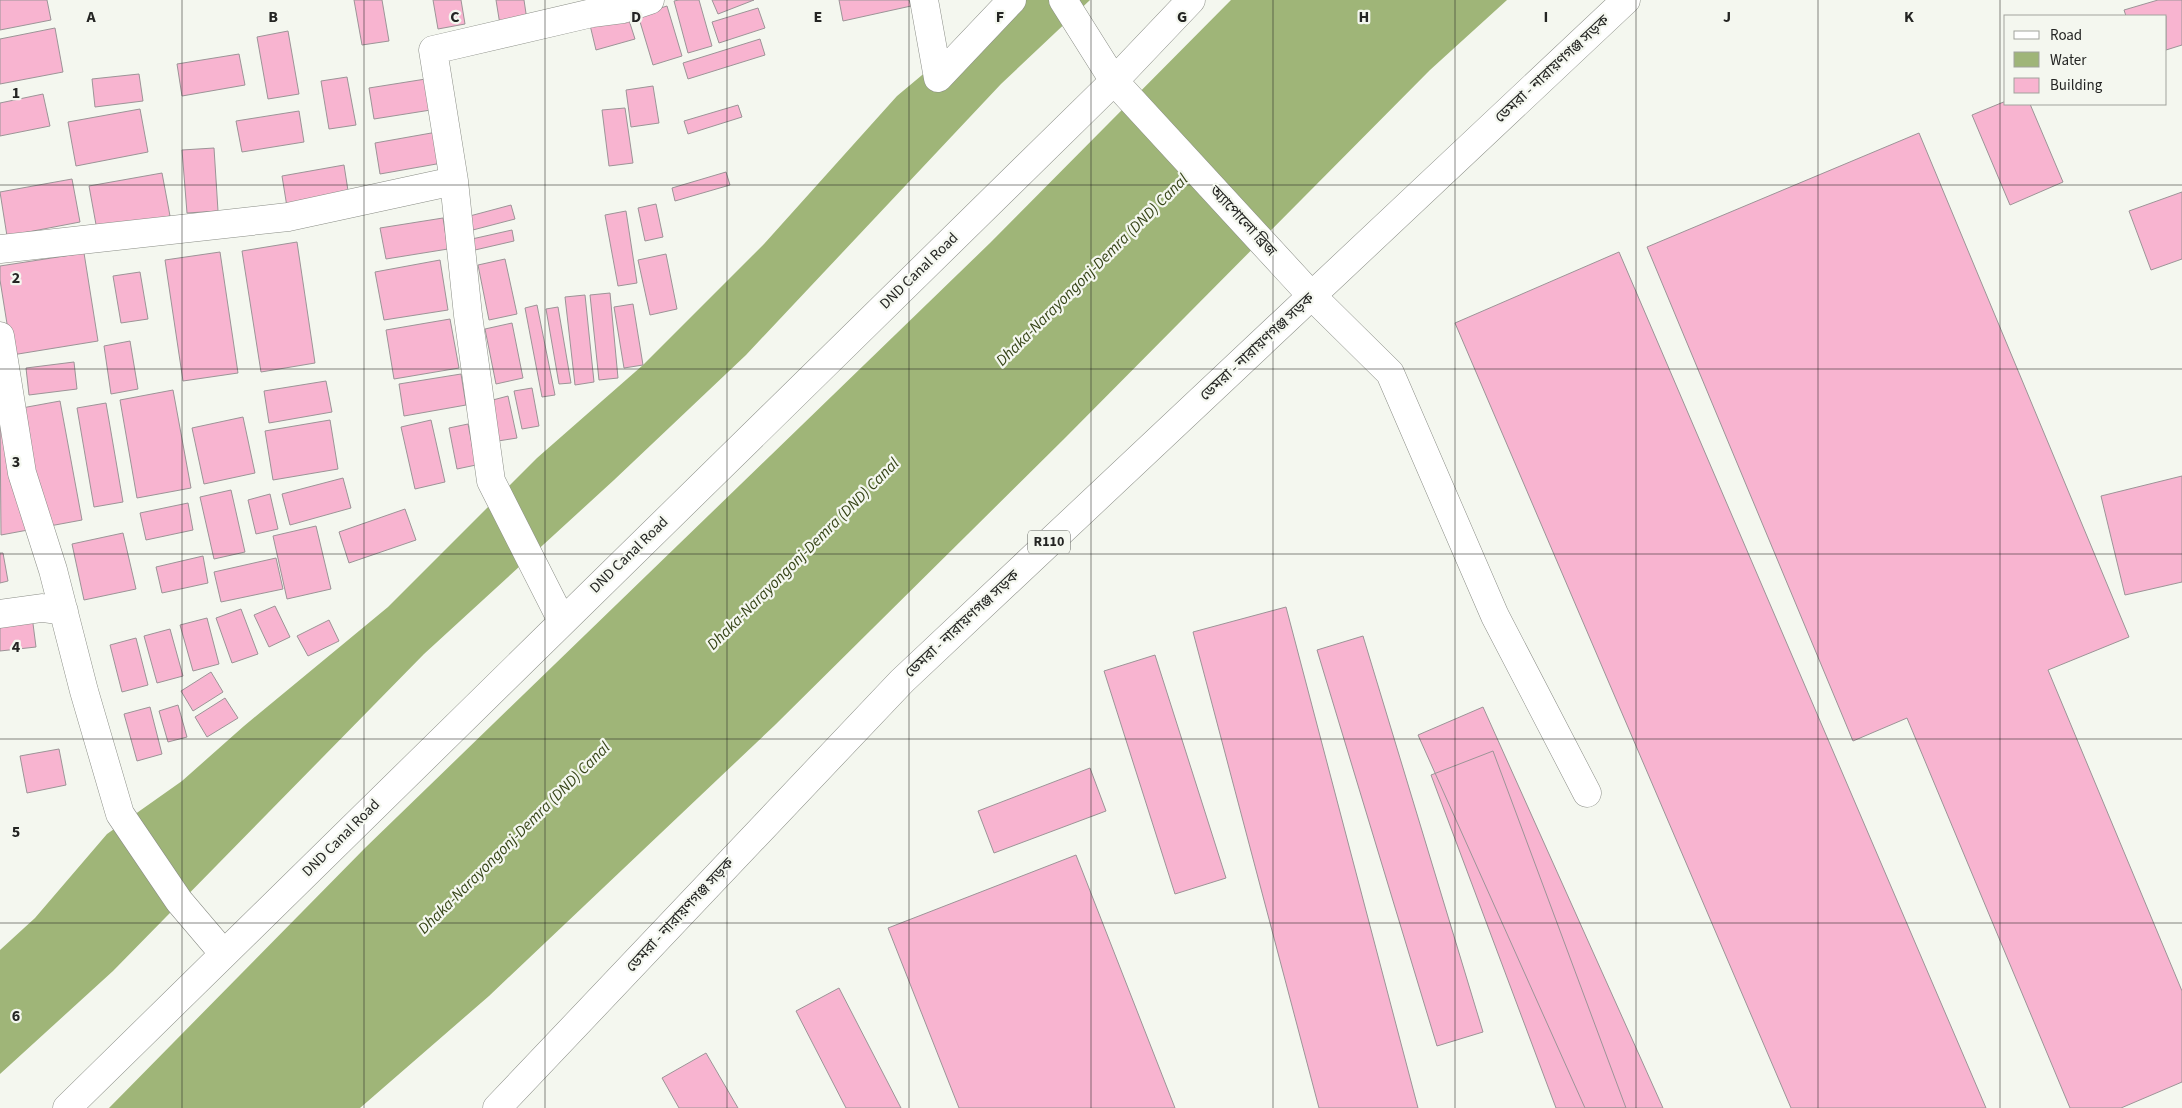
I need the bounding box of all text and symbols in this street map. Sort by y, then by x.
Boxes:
text: A [85,6,96,28]
text: B [268,6,278,28]
text: C [450,6,460,28]
text: D [631,6,641,28]
text: E [814,6,822,28]
text: F [996,6,1004,28]
text: G [1177,6,1187,28]
text: H [1359,6,1369,28]
text: I [1544,6,1548,28]
text: J [1723,6,1731,28]
text: K [1904,6,1914,28]
street label: ডেমরা - নারায়ণগঞ্জ সড়ক [1490,10,1615,128]
legend [2004,15,2167,105]
text: Road [2050,25,2082,46]
text: Water [2050,50,2087,71]
text: Building [2050,75,2103,96]
text: 1 [12,82,20,104]
water label: Dhaka-Narayongonj-Demra (DND) Canal [991,169,1193,371]
street label: অ্যাপোলো ব্রিজ [1204,180,1282,262]
street label: DND Canal Road [875,228,963,314]
text: 2 [12,267,20,289]
street label: ডেমরা - নারায়ণগঞ্জ সড়ক [1195,288,1320,406]
text: 3 [12,451,20,473]
water label: Dhaka-Narayongonj-Demra (DND) Canal [702,453,904,655]
street label: DND Canal Road [585,512,673,598]
road number: R110 [1028,530,1070,554]
street label: ডেমরা - নারায়ণগঞ্জ সড়ক [900,565,1025,683]
text: 4 [12,636,21,658]
water label: Dhaka-Narayongonj-Demra (DND) Canal [413,737,615,939]
street label: DND Canal Road [297,794,385,882]
text: 5 [12,821,20,843]
street label: ডেমরা - নারায়ণগঞ্জ সড়ক [621,852,739,977]
text: 6 [12,1005,20,1027]

